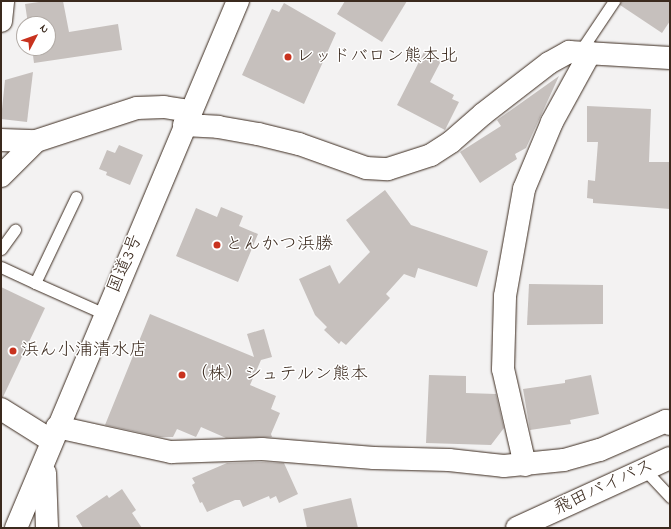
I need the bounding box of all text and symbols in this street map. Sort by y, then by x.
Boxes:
north arrow [16,16,56,56]
text: N [36,21,53,37]
place label: レッドバロン熊本北 [296,46,458,68]
marker: レッドバロン熊本北 [283,52,293,62]
street label: 国道3号 [104,232,148,296]
place label: とんかつ浜勝 [225,234,333,256]
marker: とんかつ浜勝 [212,240,222,250]
place label: 浜ん小浦清水店 [21,340,147,362]
marker: 浜ん小浦清水店 [8,346,18,356]
place label: （株）シュテルン熊本 [190,364,370,386]
marker: （株）シュテルン熊本 [177,370,187,380]
street label: 飛田バイパス [550,455,658,521]

